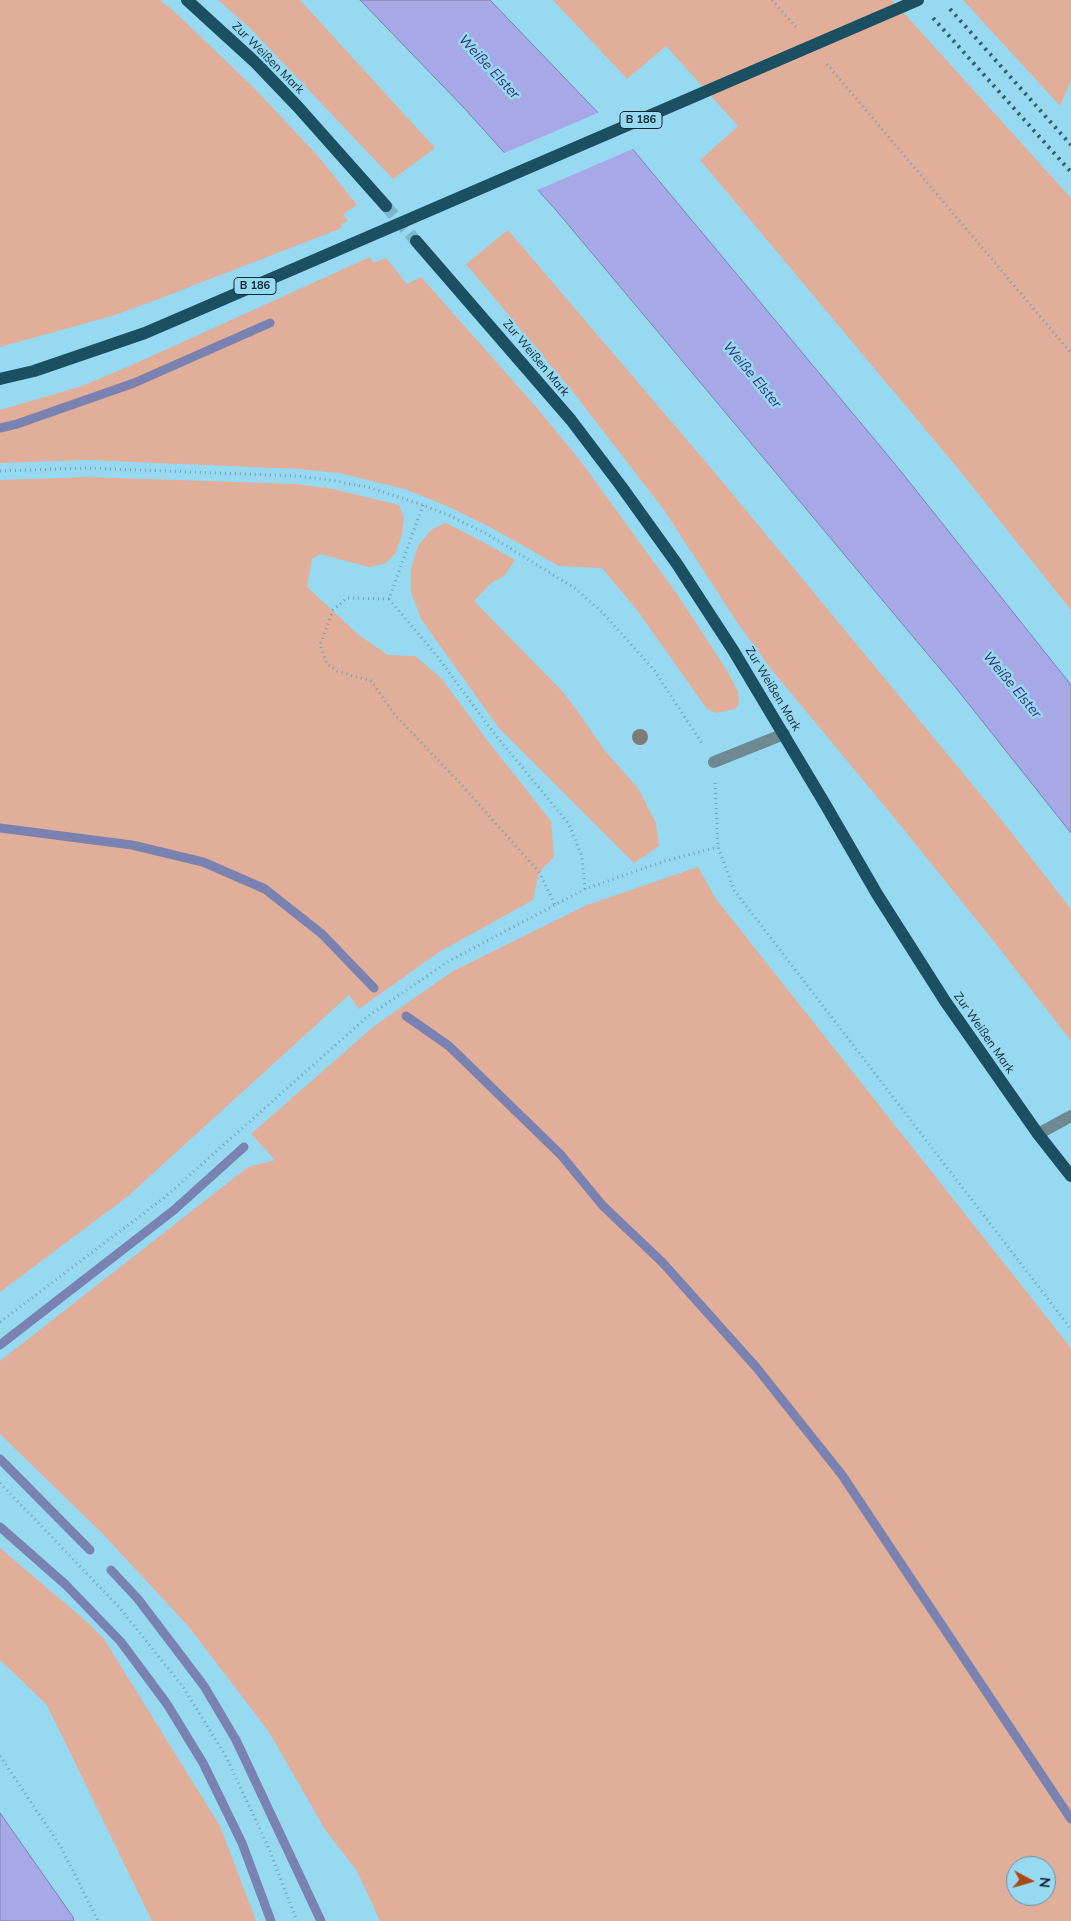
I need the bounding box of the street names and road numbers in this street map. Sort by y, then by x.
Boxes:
street label: Zur Weißen Mark [229,19,307,97]
road number: B 186 [620,112,662,128]
road number: B 186 [234,278,276,294]
street label: Zur Weißen Mark [500,317,572,399]
street label: Zur Weißen Mark [742,644,804,734]
street label: Zur Weißen Mark [951,990,1017,1076]

